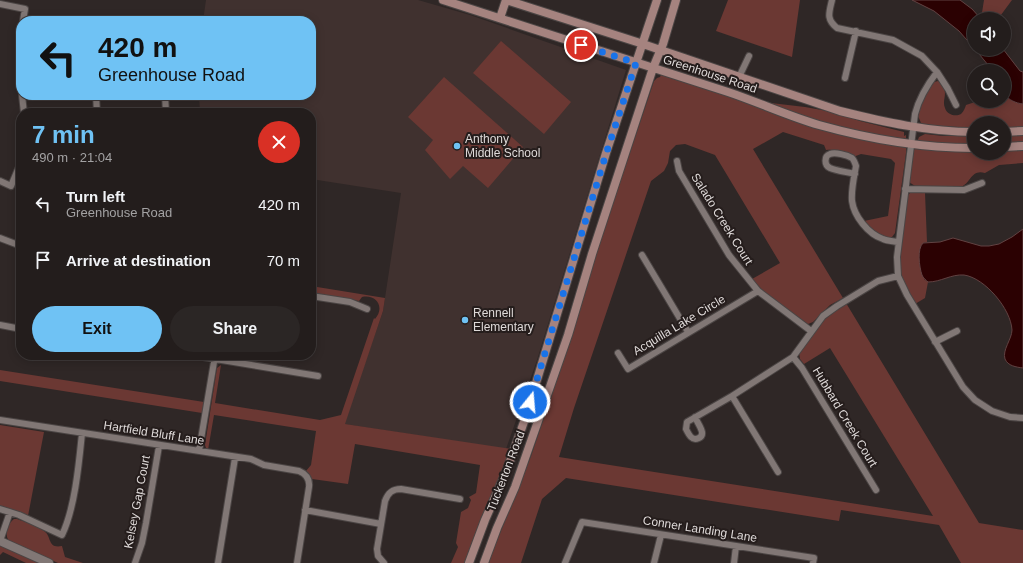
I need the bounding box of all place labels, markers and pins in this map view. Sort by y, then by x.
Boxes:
pin [564,28,598,62]
place label: Anthony Middle School [465,132,540,160]
marker: Anthony Middle School [452,141,462,151]
place label: Rennell Elementary [473,306,534,334]
marker: Rennell Elementary [460,315,470,325]

